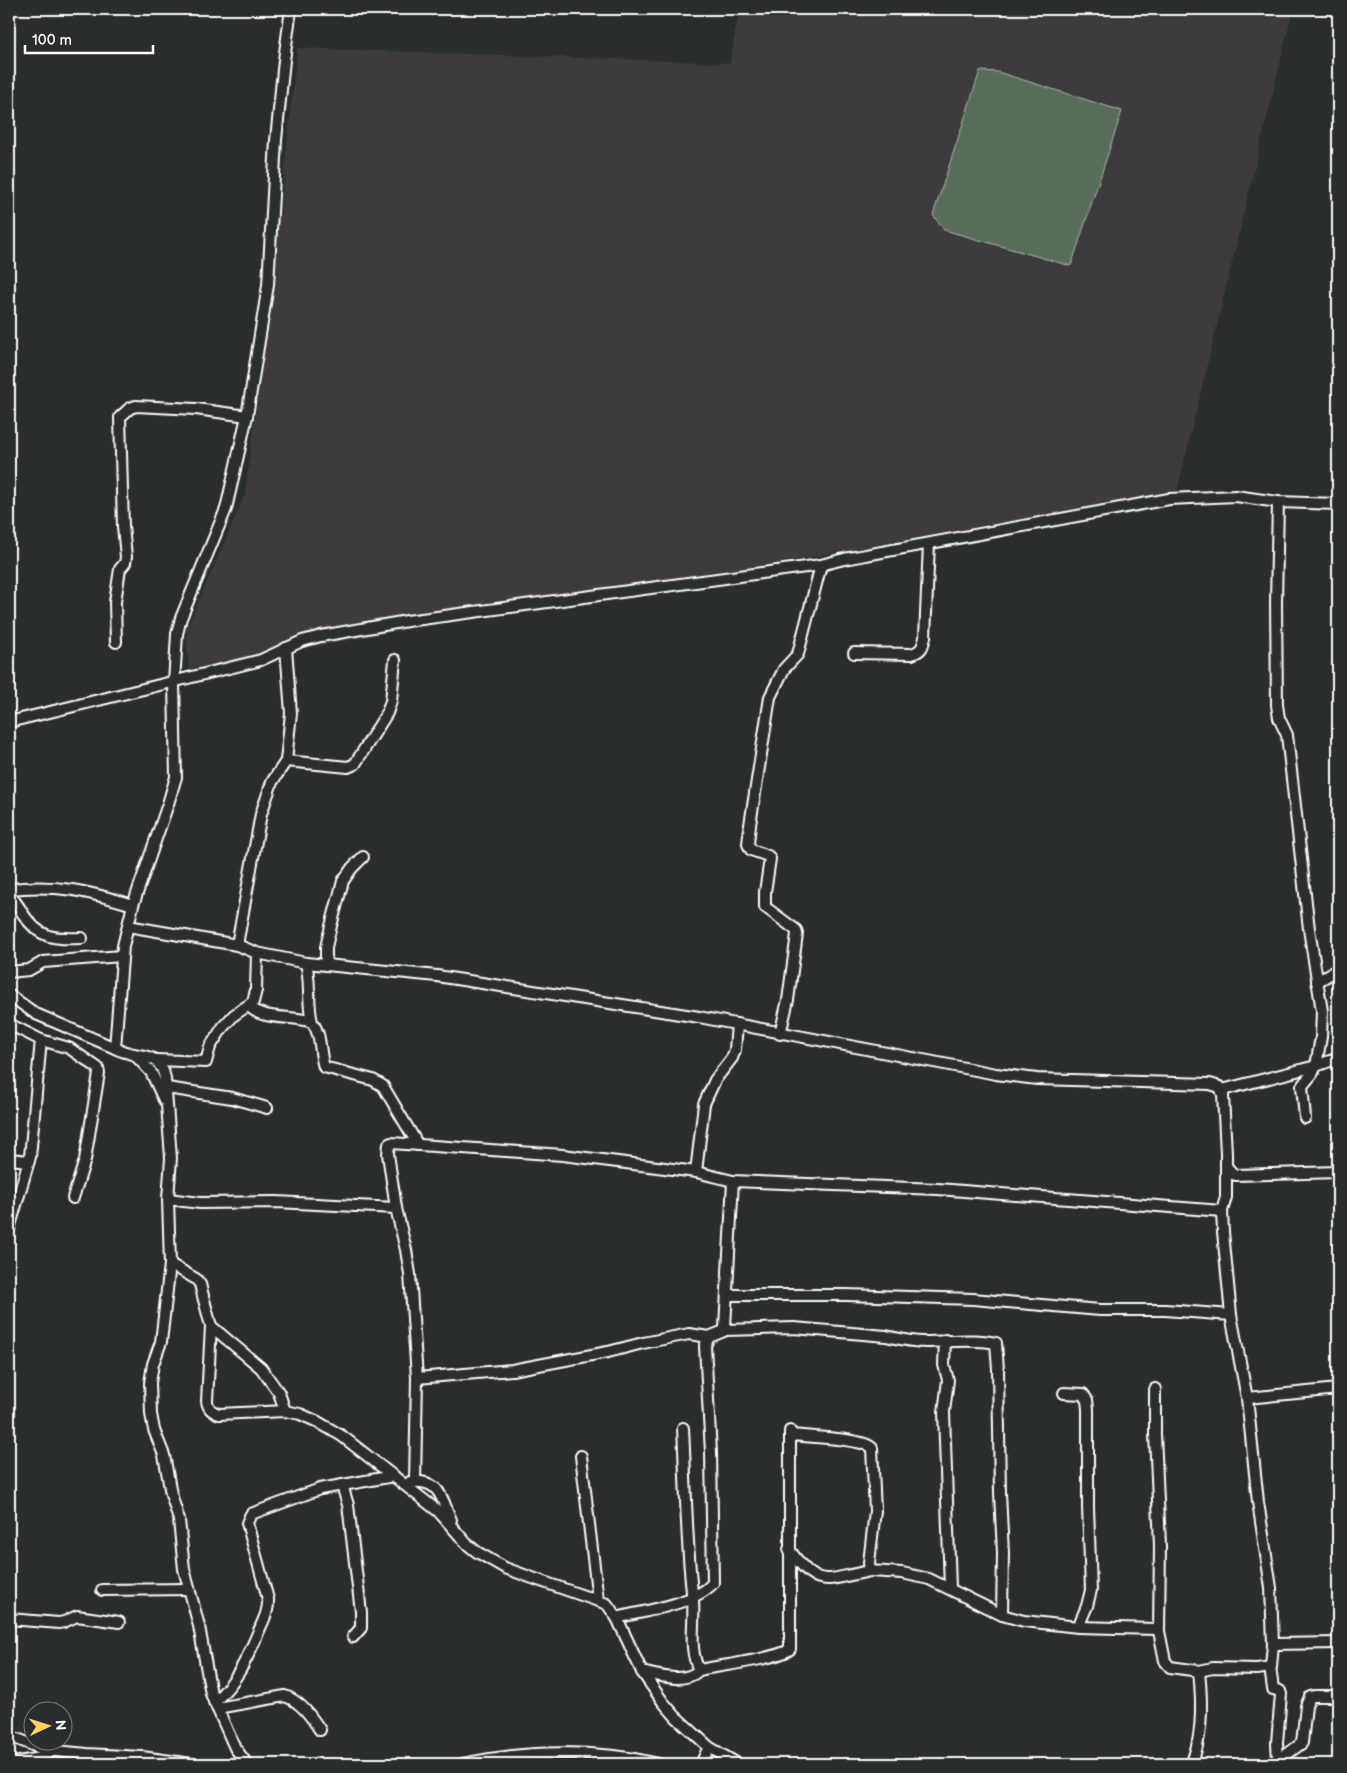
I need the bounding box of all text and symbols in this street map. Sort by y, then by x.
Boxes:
scale bar [25,22,152,54]
text: 100 m [32,31,72,50]
north arrow [22,1700,72,1750]
text: N [52,1719,69,1731]

